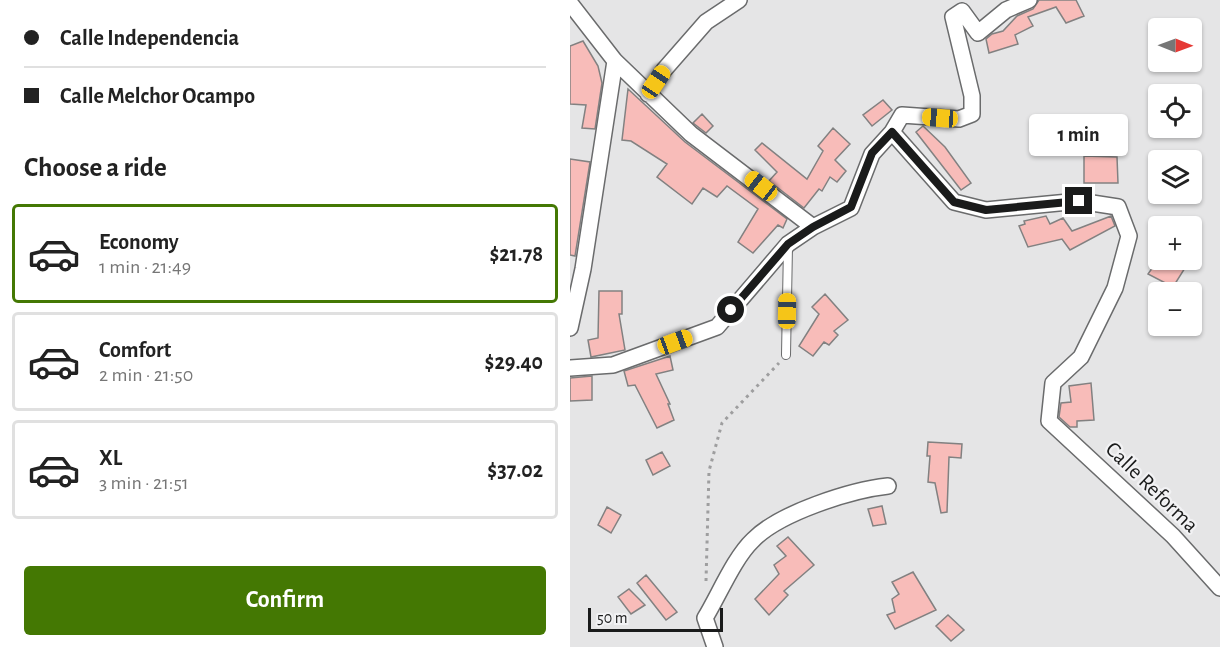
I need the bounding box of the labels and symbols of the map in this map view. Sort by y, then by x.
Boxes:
north arrow [1148,18,1202,72]
car [638,62,674,102]
car [921,108,959,128]
callout: 1 min [1030,114,1128,156]
car [741,168,781,204]
route end [1065,187,1092,214]
car [778,293,796,329]
route start [717,296,744,323]
car [655,327,695,357]
street label: Calle Reforma [1101,438,1203,536]
scale bar [588,605,723,632]

